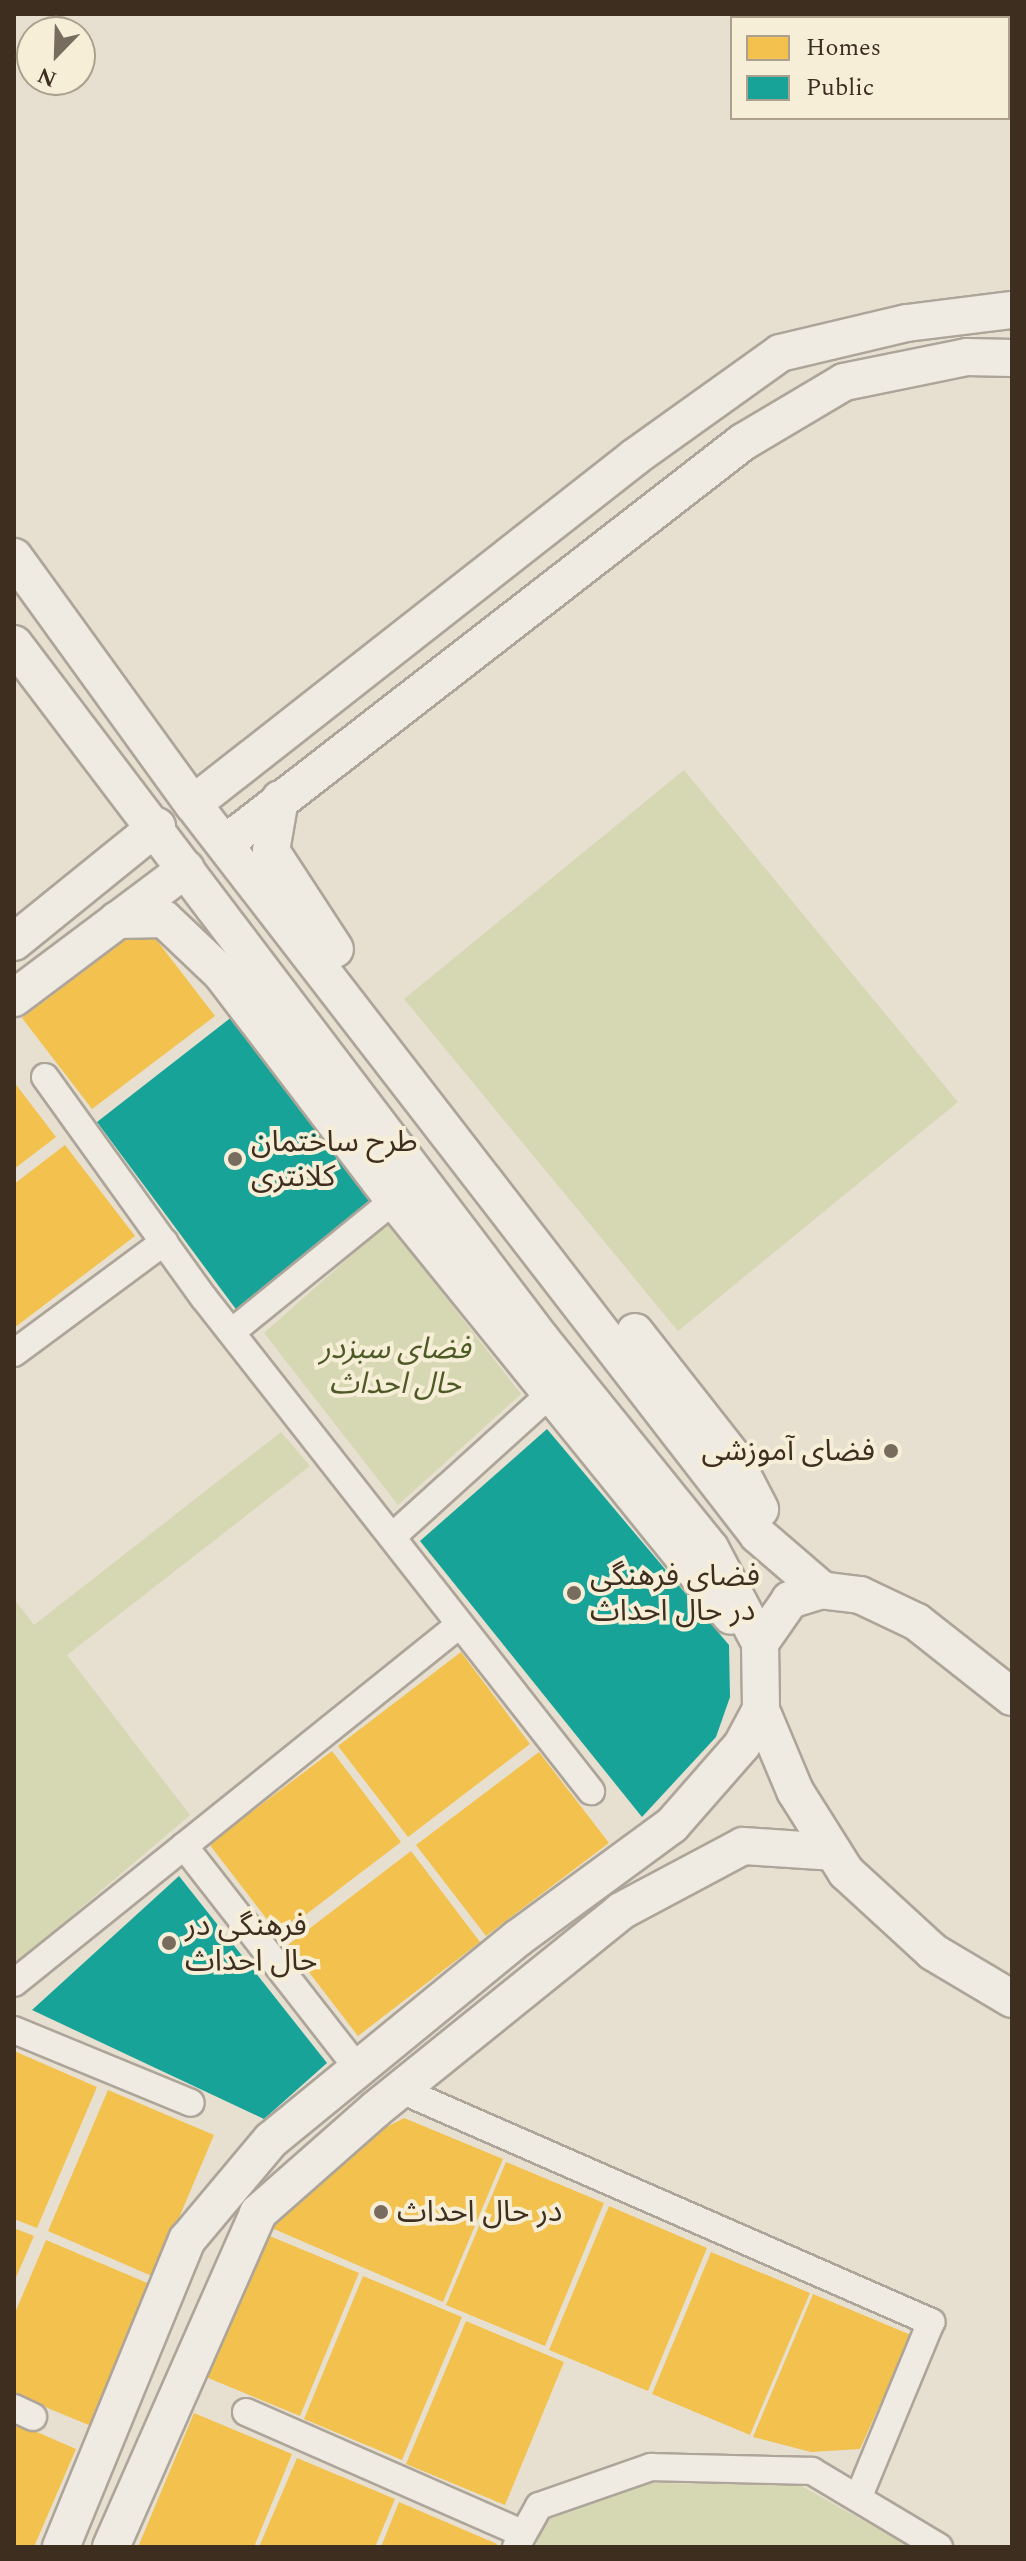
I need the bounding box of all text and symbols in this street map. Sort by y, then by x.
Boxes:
north arrow [16,16,96,96]
legend [730,16,1010,120]
text: Homes [806,30,881,66]
text: N [33,58,62,95]
text: Public [806,70,874,106]
place label: طرح ساختمان کلانتری [251,1124,418,1194]
marker: طرح ساختمان کلانتری [226,1150,244,1168]
park label: فضای سبزدر حال احداث [320,1331,470,1402]
place label: فضای آموزشی [701,1433,875,1469]
marker: فضای آموزشی [882,1442,900,1460]
place label: فضای فرهنگی در حال احداث [590,1558,760,1628]
marker: فضای فرهنگی در حال احداث [565,1584,583,1602]
place label: فرهنگی در حال احداث [185,1908,317,1978]
marker: فرهنگی در حال احداث [160,1934,178,1952]
place label: در حال احداث [397,2194,562,2230]
marker: در حال احداث [372,2203,390,2221]

